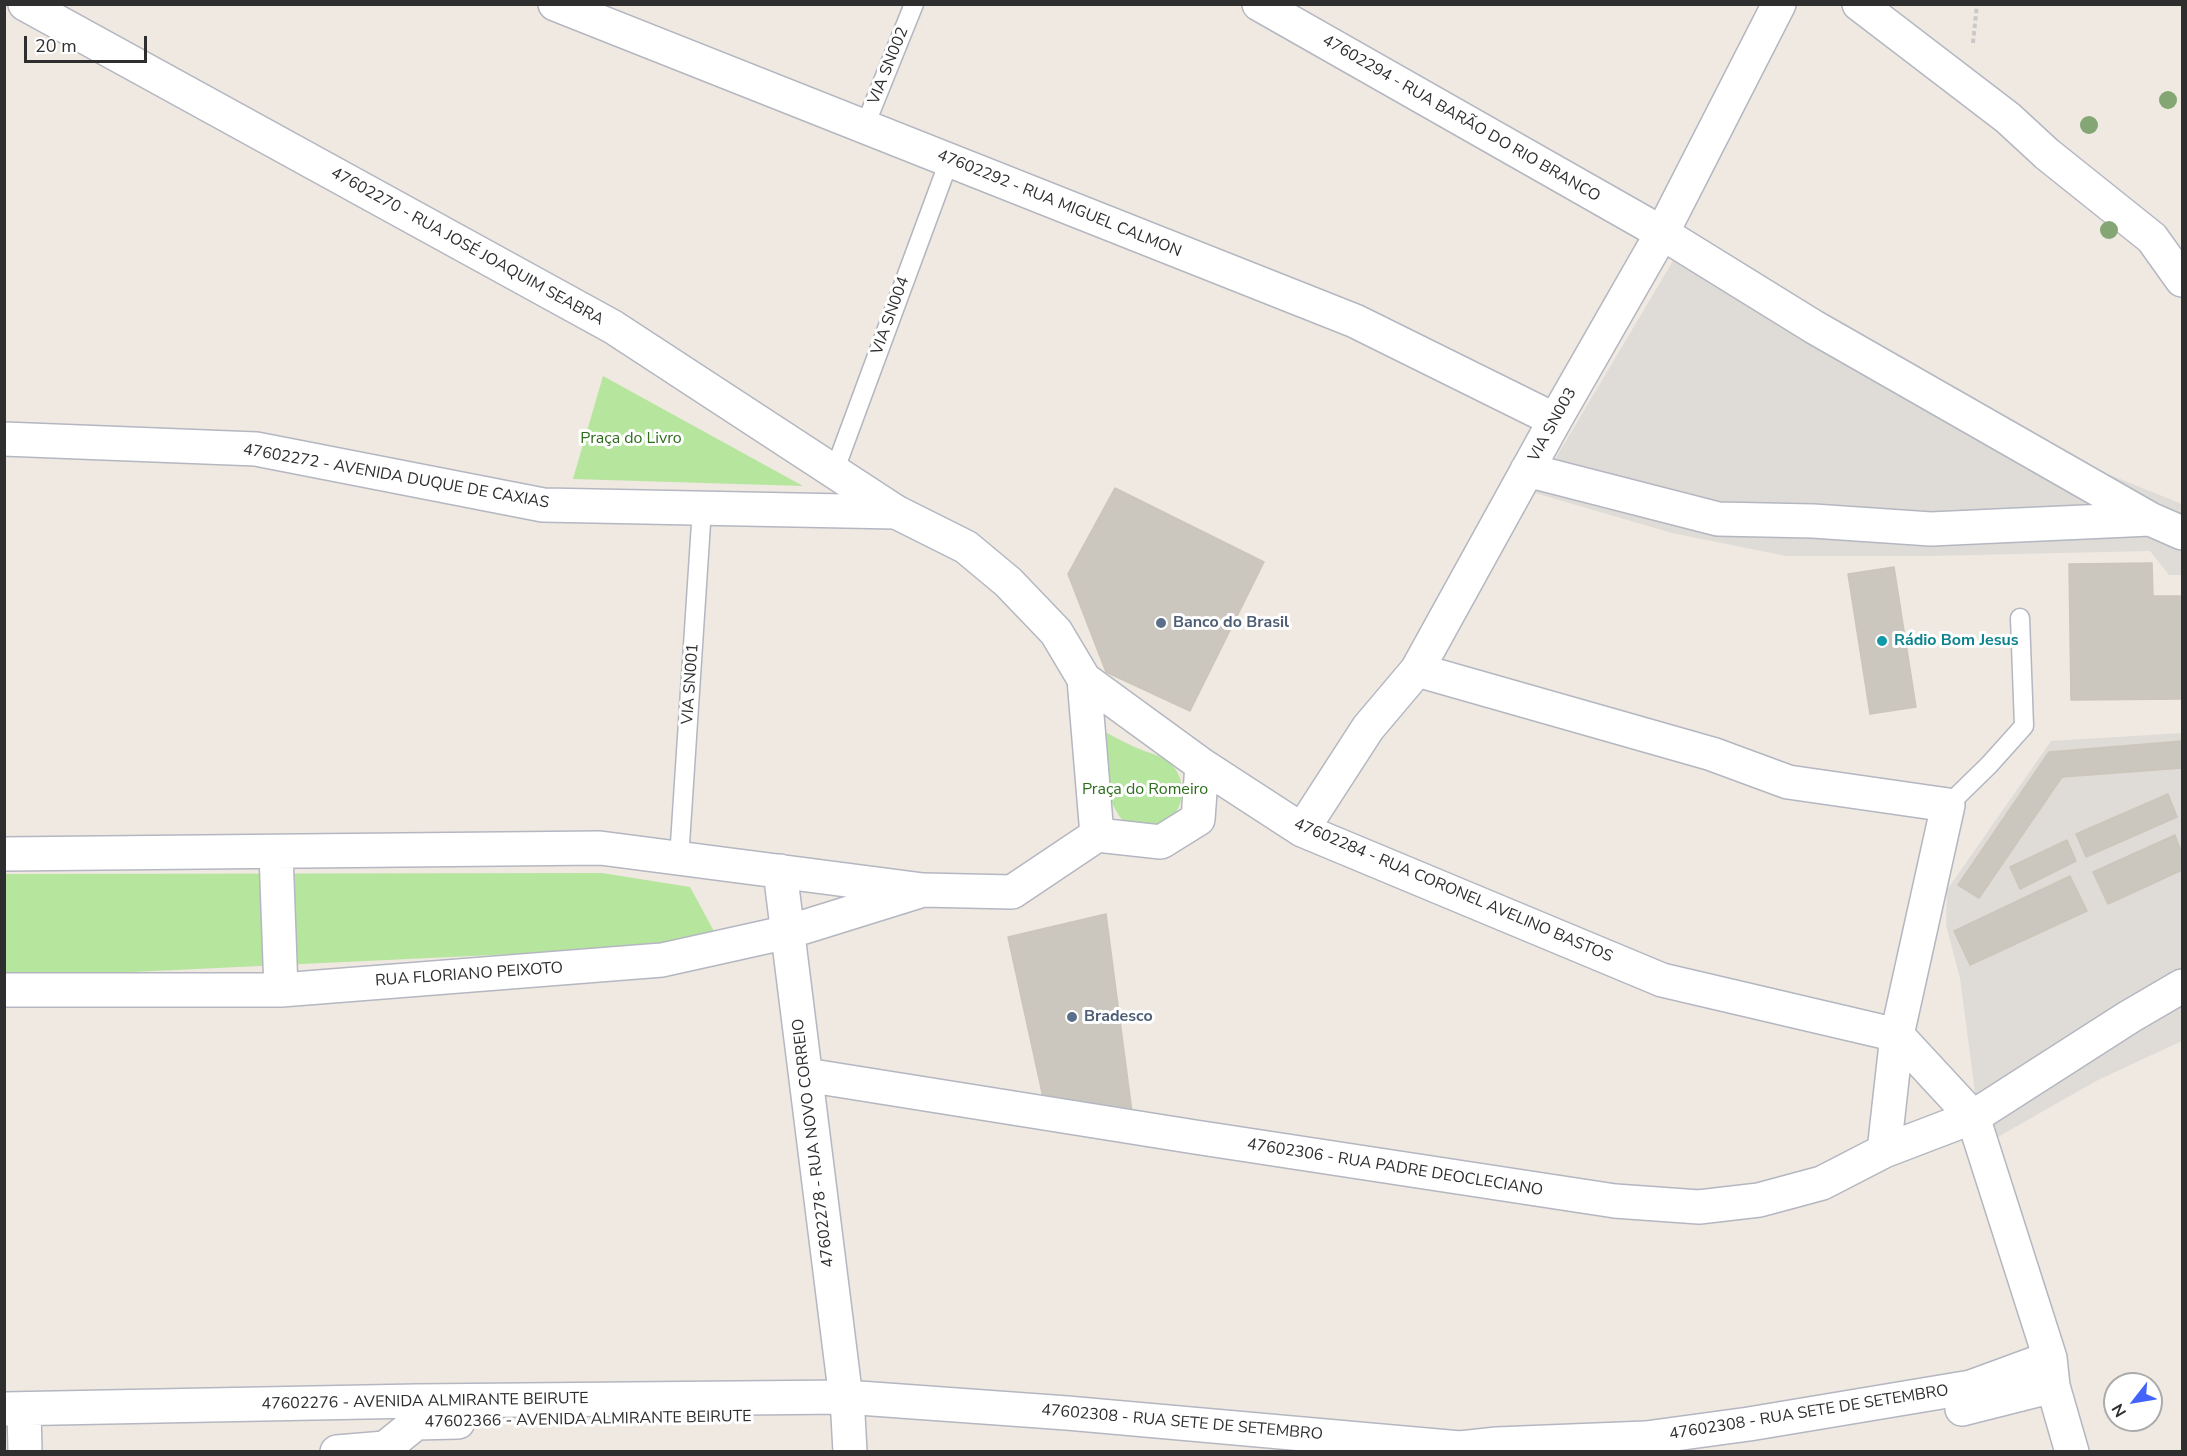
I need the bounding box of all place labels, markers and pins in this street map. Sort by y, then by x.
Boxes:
place label: Banco do Brasil [1173,613,1289,633]
marker: Banco do Brasil [1154,616,1168,630]
place label: Rádio Bom Jesus [1894,631,2019,651]
marker: Rádio Bom Jesus [1875,634,1889,648]
place label: Bradesco [1084,1007,1153,1027]
marker: Bradesco [1065,1010,1079,1024]

